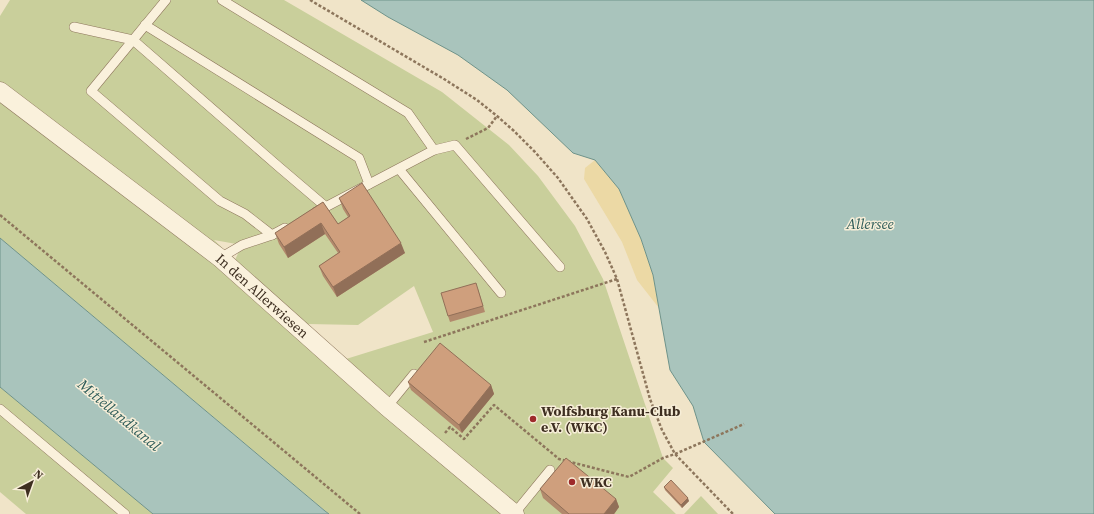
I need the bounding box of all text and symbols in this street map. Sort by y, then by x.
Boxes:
water label: Allersee [845,213,894,234]
street label: In den Allerwiesen [212,249,314,343]
water label: Mittellandkanal [73,373,166,456]
place label: Wolfsburg Kanu-Club e.V. (WKC) [541,401,681,437]
marker: Wolfsburg Kanu-Club e.V. (WKC) [528,414,538,424]
north arrow [12,462,52,502]
text: N [30,467,46,483]
place label: WKC [580,472,612,492]
marker: WKC [567,477,577,487]

